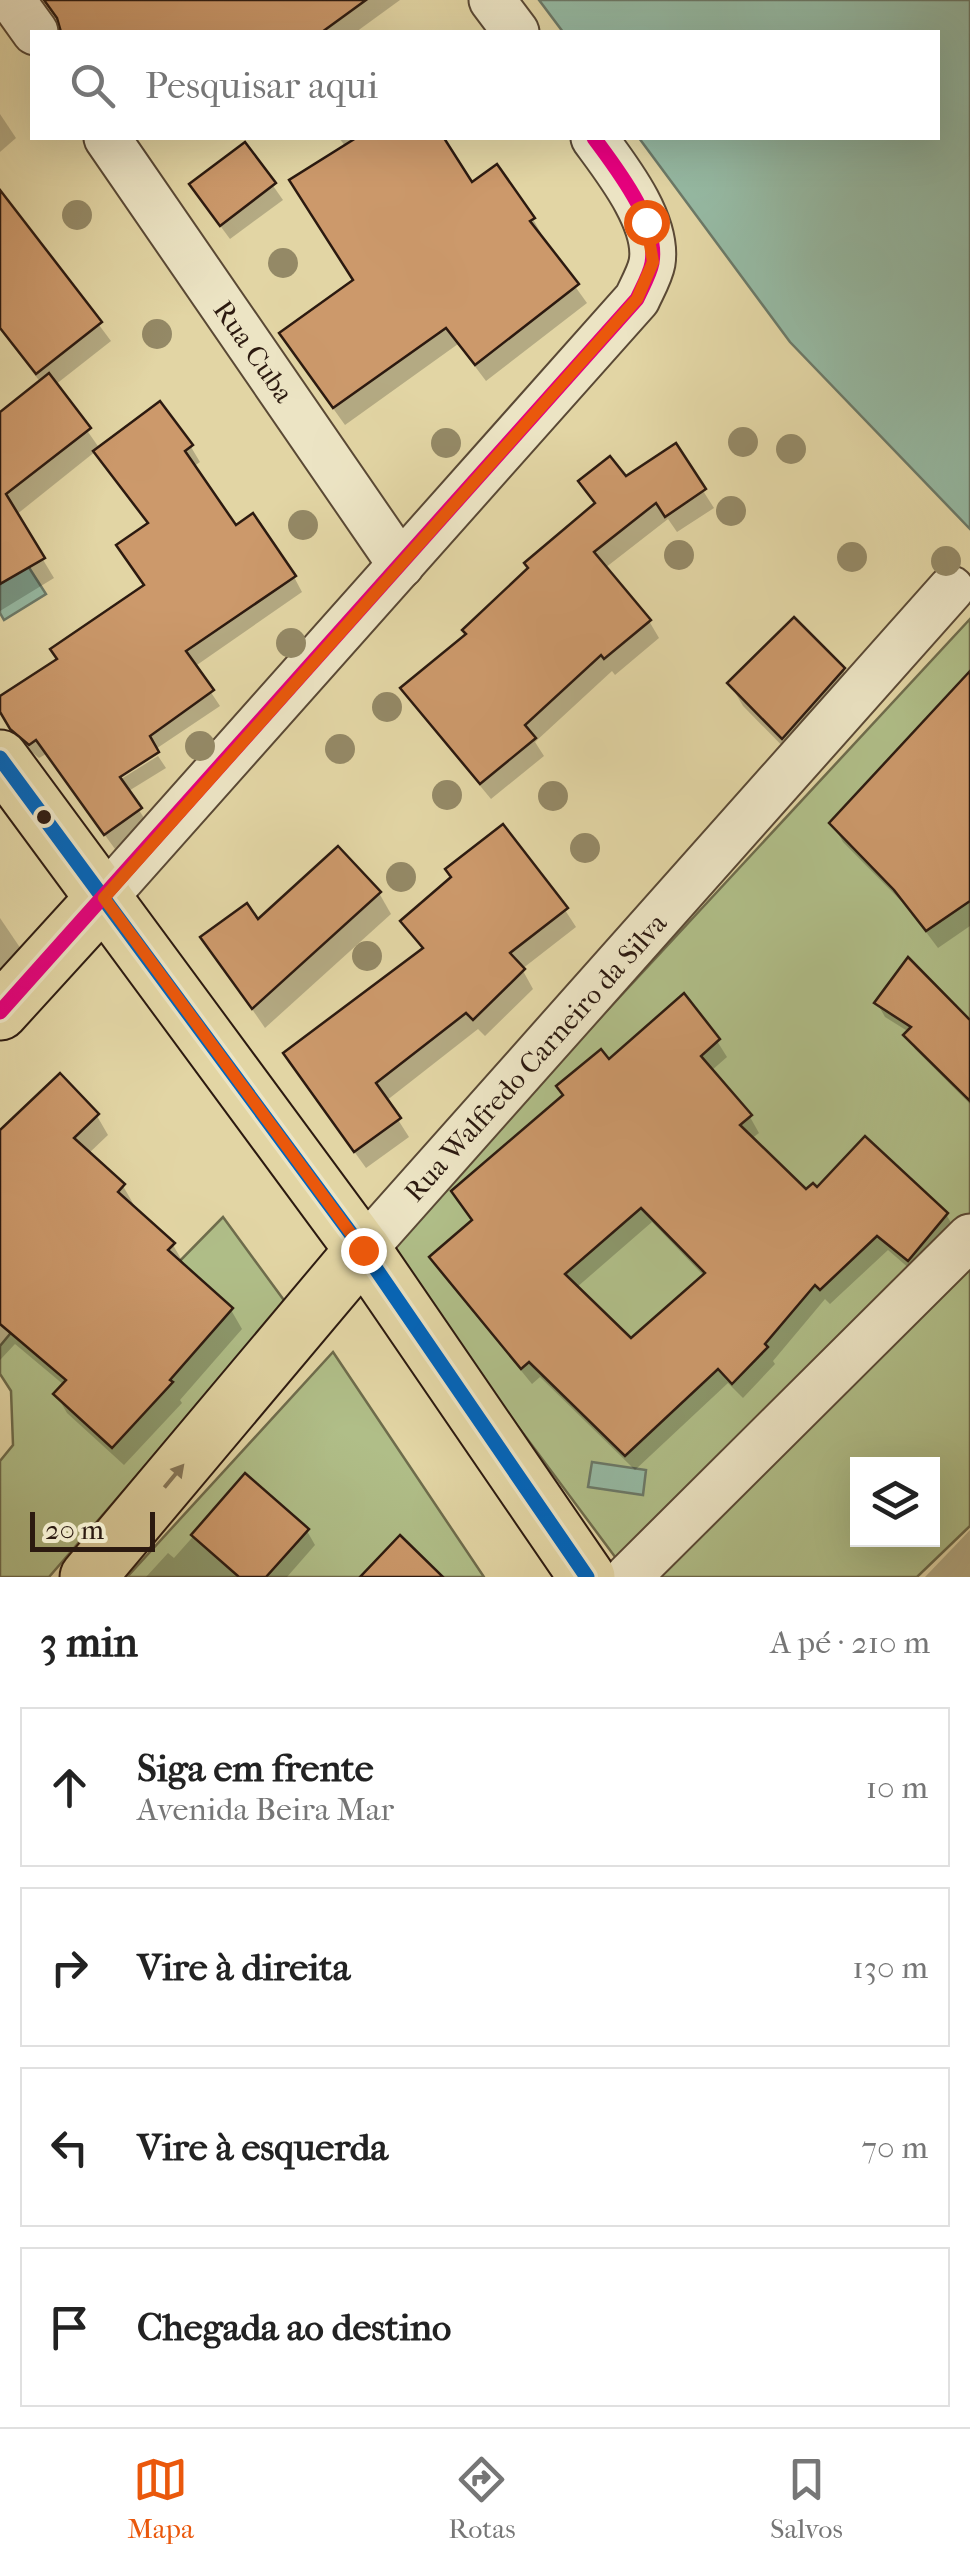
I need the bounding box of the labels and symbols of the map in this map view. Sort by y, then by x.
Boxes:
route start [624,200,670,246]
street label: Rua Cuba [207,294,301,409]
unlabelled marker [34,807,54,827]
street label: Rua Walfredo Carneiro da Silva [397,906,674,1208]
route end [341,1228,387,1274]
one-way arrow [162,1463,184,1488]
scale bar [30,1507,155,1552]

